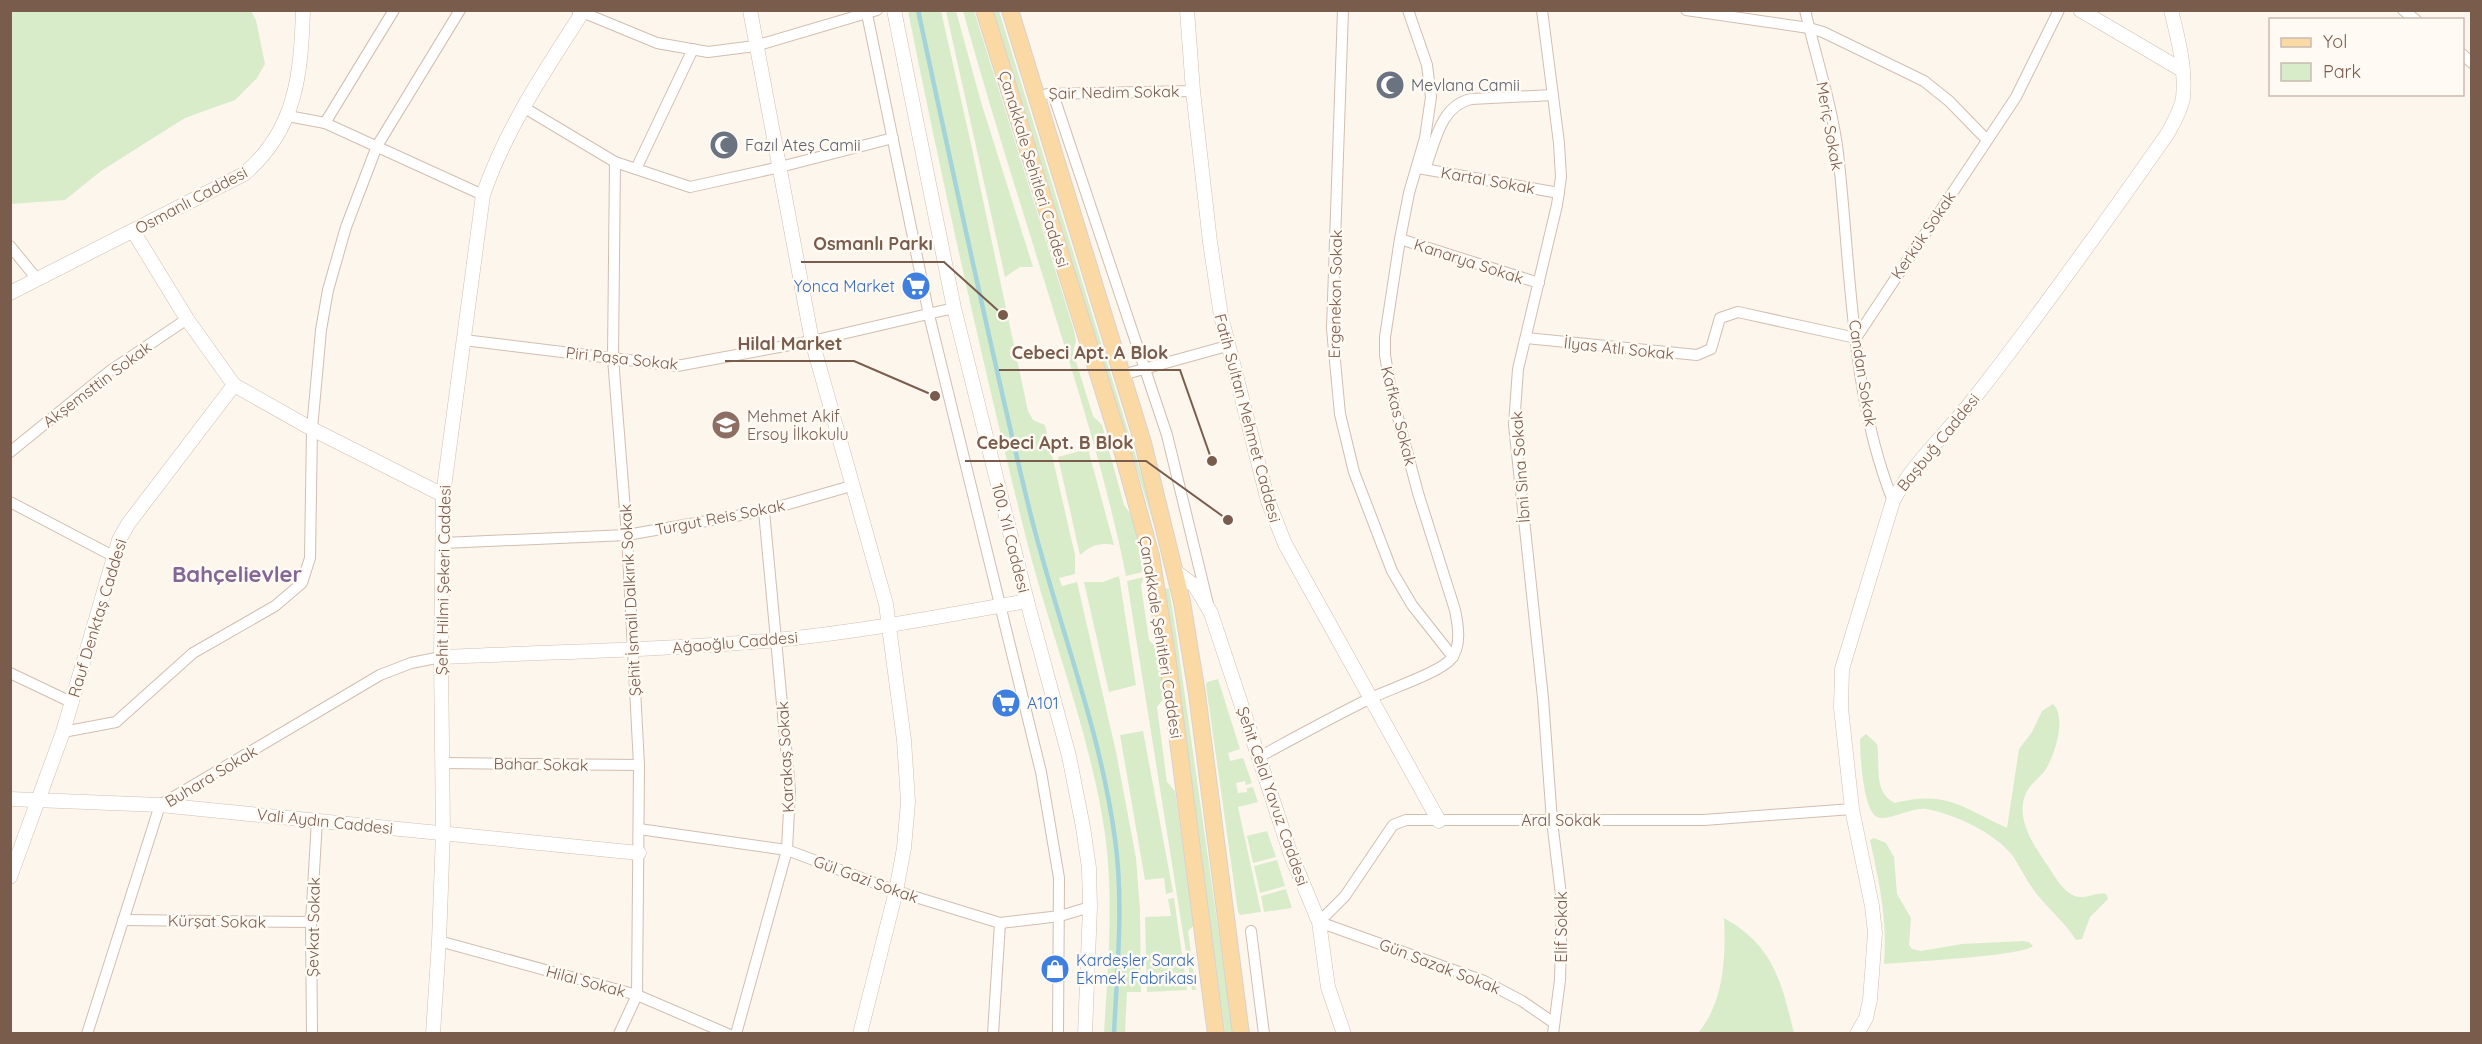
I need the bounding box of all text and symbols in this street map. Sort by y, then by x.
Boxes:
legend [2269,18,2464,96]
text: Yol [2323,30,2347,53]
text: Park [2323,60,2361,83]
street label: Çanakkale Şehitleri Caddesi [995,68,1073,270]
mosque icon: Mevlana Camii [1374,69,1406,101]
place label: Mevlana Camii [1411,75,1520,95]
street label: Meriç Sokak [1812,80,1848,172]
street label: Şair Nedim Sokak [1048,81,1180,103]
mosque icon: Fazıl Ateş Camii [708,129,740,161]
place label: Fazıl Ateş Camii [745,135,861,155]
street label: Osmanlı Caddesi [131,162,251,238]
street label: Kartal Sokak [1439,162,1537,198]
street label: Kerkük Sokak [1886,187,1960,283]
callout: Osmanlı Parkı [801,226,944,262]
street label: Ergenekon Sokak [1324,229,1346,359]
text: Osmanlı Parkı [813,232,933,255]
street label: Kanarya Sokak [1412,234,1526,288]
supermarket icon: Yonca Market [900,270,932,302]
place label: Yonca Market [794,276,895,296]
street label: Fatih Sultan Mehmet Caddesi [1210,311,1286,525]
street label: Candan Sokak [1845,318,1881,428]
callout: Hilal Market [725,325,854,361]
text: Hilal Market [738,332,842,355]
street label: İlyas Atlı Sokak [1563,332,1675,364]
callout: Cebeci Apt. A Blok [999,334,1180,370]
street label: Akşemsttin Sokak [39,337,155,431]
text: Cebeci Apt. A Blok [1012,341,1168,364]
street label: Piri Paşa Sokak [565,342,679,374]
street label: Kafkas Sokak [1377,364,1421,468]
street label: Başbuğ Caddesi [1892,389,1984,495]
place label: Mehmet Akif Ersoy İlkokulu [747,406,849,444]
school or university icon: Mehmet Akif Ersoy İlkokulu [710,409,742,441]
street label: İbni Sina Sokak [1506,411,1534,523]
callout: Cebeci Apt. B Blok [965,425,1146,461]
text: Cebeci Apt. B Blok [977,431,1133,454]
street label: 100. Yıl Caddesi [988,481,1034,595]
street label: Şehit Hilmi Şekeri Caddesi [431,485,455,675]
street label: Turgut Reis Sokak [653,495,787,539]
street label: Şehit İsmail Dalkırık Sokak [615,503,645,697]
street label: Çanakkale Şehitleri Caddesi [1135,534,1187,740]
street label: Rauf Denktaş Caddesi [63,536,131,700]
district label: Bahçelievler [172,560,303,588]
street label: Ağaoğlu Caddesi [671,627,799,657]
supermarket icon: A101 [990,687,1022,719]
place label: A101 [1027,693,1059,713]
street label: Karakaş Sokak [772,701,798,813]
street label: Şehit Celal Yavuz Caddesi [1233,704,1313,888]
street label: Buhara Sokak [161,741,261,811]
street label: Bahar Sokak [493,753,589,775]
street label: Vali Aydın Caddesi [256,804,394,838]
street label: Aral Sokak [1521,810,1601,830]
street label: Gül Gazi Sokak [811,851,921,907]
street label: Şevkat Sokak [302,877,324,977]
street label: Elif Sokak [1551,891,1571,963]
street label: Kürşat Sokak [168,910,266,932]
street label: Gün Sazak Sokak [1377,934,1503,998]
place label: Kardeşler Sarak Ekmek Fabrikası [1076,950,1197,988]
shop icon: Kardeşler Sarak Ekmek Fabrikası [1039,953,1071,985]
street label: Hilal Sokak [544,961,628,1001]

